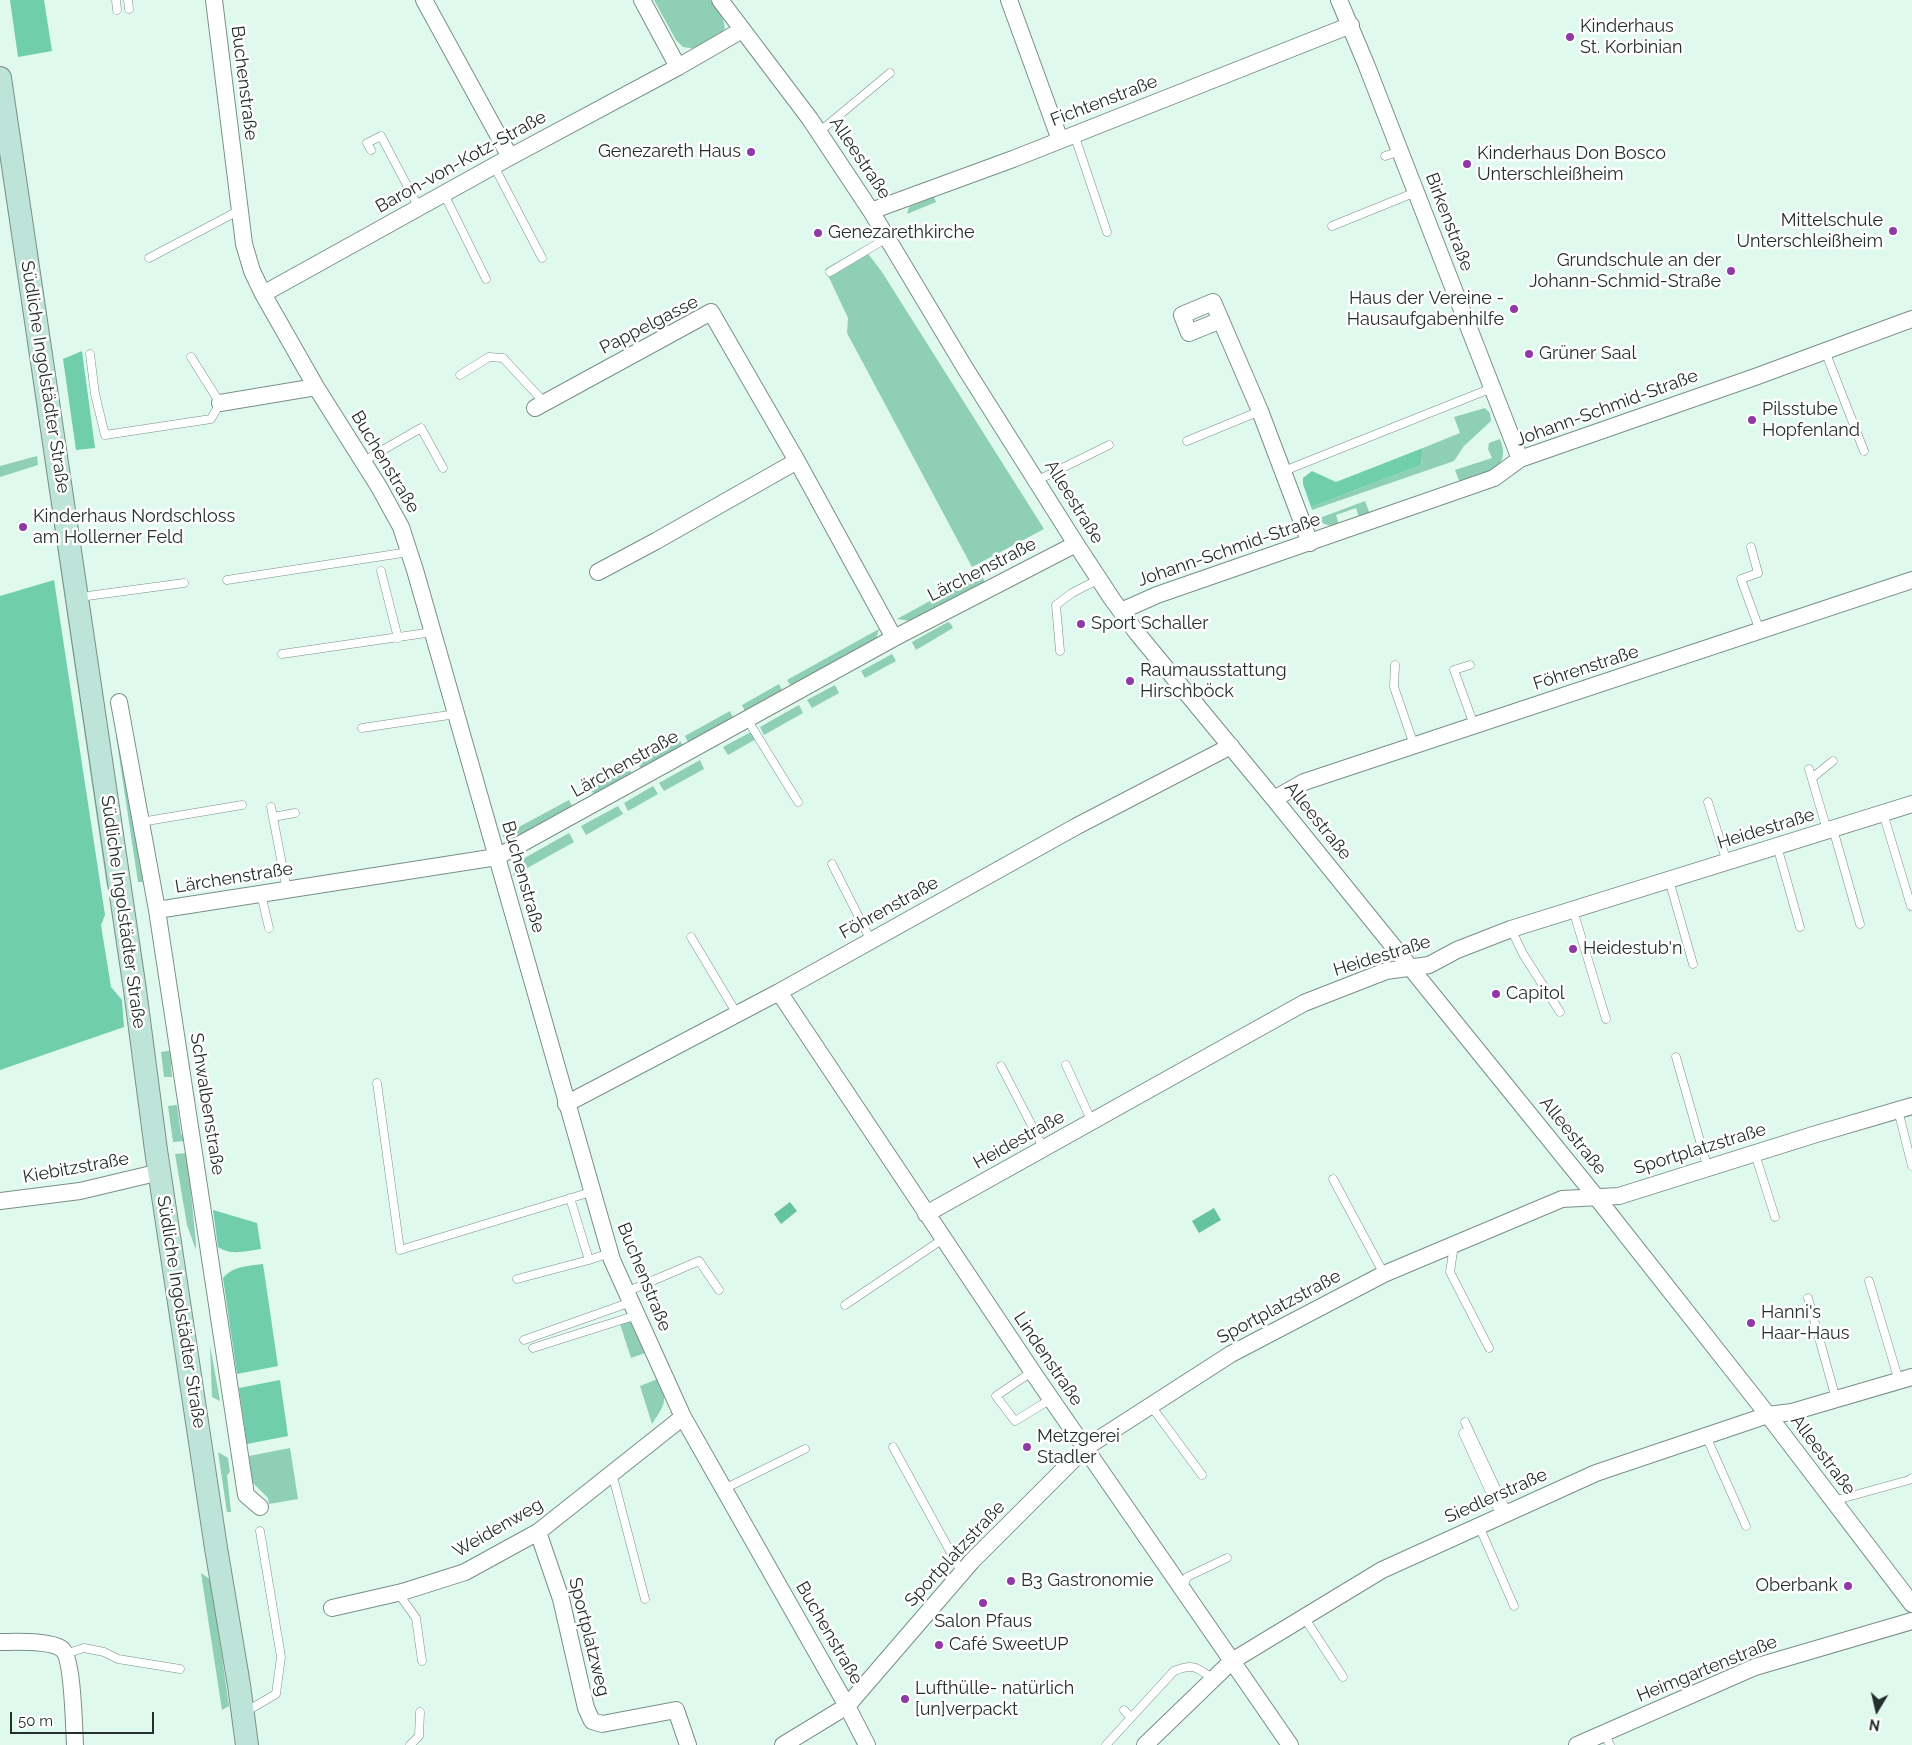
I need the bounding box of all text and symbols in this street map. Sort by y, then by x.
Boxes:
place label: Kinderhaus St. Korbinian [1580,16,1683,58]
street label: Buchenstraße [226,24,262,142]
marker: Kinderhaus St. Korbinian [1564,31,1576,43]
street label: Fichtenstraße [1047,71,1161,131]
street label: Baron-von-Kotz-Straße [372,106,550,218]
street label: Alleestraße [825,113,895,203]
place label: Genezareth Haus [598,141,741,163]
place label: Kinderhaus Don Bosco Unterschleißheim [1477,143,1666,186]
marker: Genezareth Haus [745,146,757,158]
marker: Kinderhaus Don Bosco Unterschleißheim [1461,158,1473,170]
street label: Birkenstraße [1420,170,1478,274]
place label: Mittelschule Unterschleißheim [1736,210,1883,252]
place label: Genezarethkirche [828,222,975,244]
marker: Mittelschule Unterschleißheim [1887,225,1899,237]
marker: Genezarethkirche [812,227,824,239]
place label: Grundschule an der Johann-Schmid-Straße [1529,250,1721,292]
street label: Südliche Ingolstädter Straße [16,259,74,495]
marker: Grundschule an der Johann-Schmid-Straße [1725,265,1737,277]
place label: Haus der Vereine - Hausaufgabenhilfe [1347,288,1504,330]
street label: Pappelgasse [596,291,702,359]
marker: Haus der Vereine - Hausaufgabenhilfe [1508,303,1520,315]
place label: Grüner Saal [1539,343,1636,365]
marker: Grüner Saal [1523,348,1535,360]
street label: Johann-Schmid-Straße [1513,365,1701,451]
place label: Pilsstube Hopfenland [1762,399,1860,442]
street label: Buchenstraße [346,407,424,517]
marker: Pilsstube Hopfenland [1746,414,1758,426]
street label: Alleestraße [1040,456,1108,548]
place label: Kinderhaus Nordschloss am Hollerner Feld [33,506,235,548]
street label: Johann-Schmid-Straße [1135,509,1323,591]
marker: Kinderhaus Nordschloss am Hollerner Feld [17,521,29,533]
street label: Lärchenstraße [924,533,1040,607]
place label: Sport Schaller [1091,613,1208,635]
marker: Sport Schaller [1075,618,1087,630]
street label: Föhrenstraße [1531,641,1641,695]
place label: Raumausstattung Hirschböck [1140,660,1287,702]
marker: Raumausstattung Hirschböck [1124,675,1136,687]
street label: Lärchenstraße [568,726,682,802]
street label: Alleestraße [1280,778,1356,864]
street label: Südliche Ingolstädter Straße [96,794,150,1030]
street label: Heidestraße [1715,804,1817,854]
street label: Buchenstraße [497,819,549,935]
street label: Lärchenstraße [174,858,294,898]
street label: Föhrenstraße [836,872,942,944]
street label: Heidestraße [1331,931,1433,981]
place label: Heidestub'n [1583,938,1683,960]
marker: Heidestub'n [1567,943,1579,955]
place label: Capitol [1506,983,1565,1005]
marker: Capitol [1490,988,1502,1000]
street label: Schwalbenstraße [185,1031,229,1177]
street label: Alleestraße [1535,1093,1611,1179]
street label: Heidestraße [970,1106,1068,1174]
street label: Sportplatzstraße [1631,1119,1769,1179]
street label: Kiebitzstraße [21,1148,131,1188]
street label: Südliche Ingolstädter Straße [152,1194,210,1430]
street label: Buchenstraße [612,1219,676,1335]
street label: Sportplatzstraße [1213,1265,1345,1349]
place label: Hanni's Haar-Haus [1761,1302,1849,1345]
street label: Lindenstraße [1009,1308,1087,1410]
marker: Hanni's Haar-Haus [1745,1317,1757,1329]
street label: Alleestraße [1786,1411,1860,1499]
place label: Metzgerei Stadler [1037,1426,1120,1468]
marker: Metzgerei Stadler [1021,1441,1033,1453]
street label: Siedlerstraße [1442,1464,1550,1528]
street label: Weidenweg [449,1494,547,1562]
street label: Sportplatzstraße [900,1497,1010,1611]
place label: B3 Gastronomie [1021,1570,1154,1592]
street label: Sportplatzweg [564,1575,614,1699]
marker: B3 Gastronomie [1005,1575,1017,1587]
place label: Oberbank [1756,1575,1838,1597]
street label: Buchenstraße [791,1578,867,1688]
marker: Oberbank [1842,1580,1854,1592]
marker: Salon Pfaus [977,1597,989,1609]
place label: Salon Pfaus [934,1611,1032,1633]
street label: Heimgartenstraße [1634,1631,1780,1707]
place label: Café SweetUP [949,1634,1069,1656]
marker: Café SweetUP [933,1639,945,1651]
place label: Lufthülle- natürlich [un]verpackt [915,1678,1074,1720]
north arrow [1852,1685,1902,1735]
marker: Lufthülle- natürlich [un]verpackt [899,1693,911,1705]
scale bar [12,1702,156,1734]
text: 50 m [18,1712,53,1730]
text: N [1868,1716,1881,1734]

